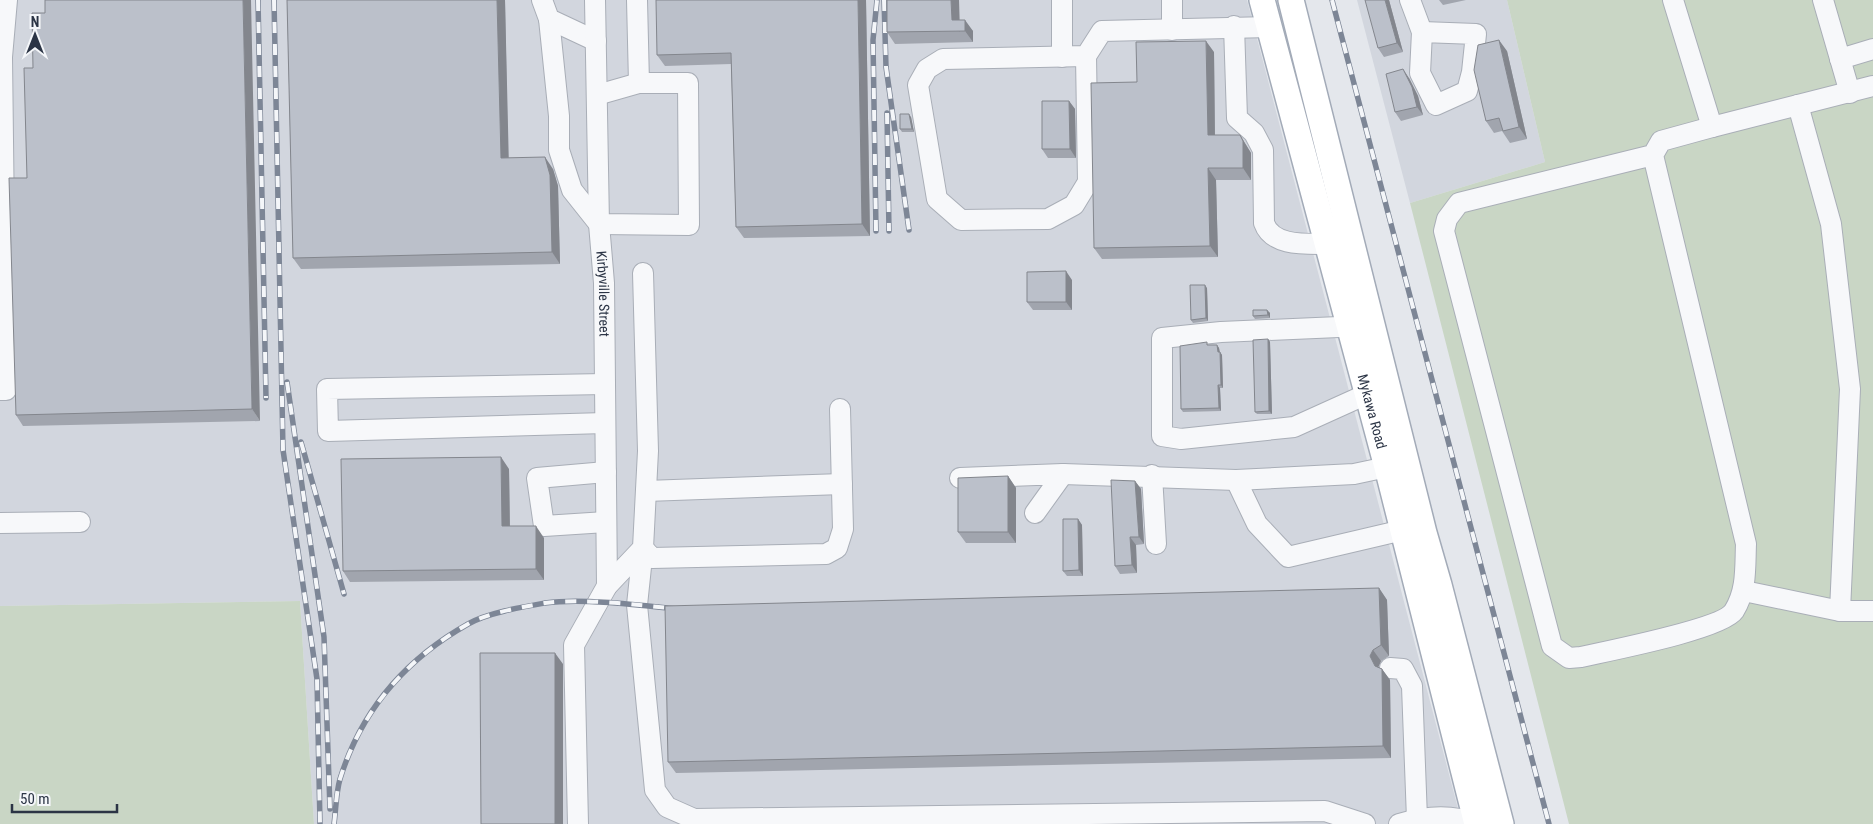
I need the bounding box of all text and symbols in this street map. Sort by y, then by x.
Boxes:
north arrow [10,10,60,60]
text: N [31,14,39,30]
street label: Kirbyville Street [593,250,613,337]
street label: Mykawa Road [1355,372,1390,451]
scale bar [12,782,118,814]
text: 50 m [20,790,50,808]

